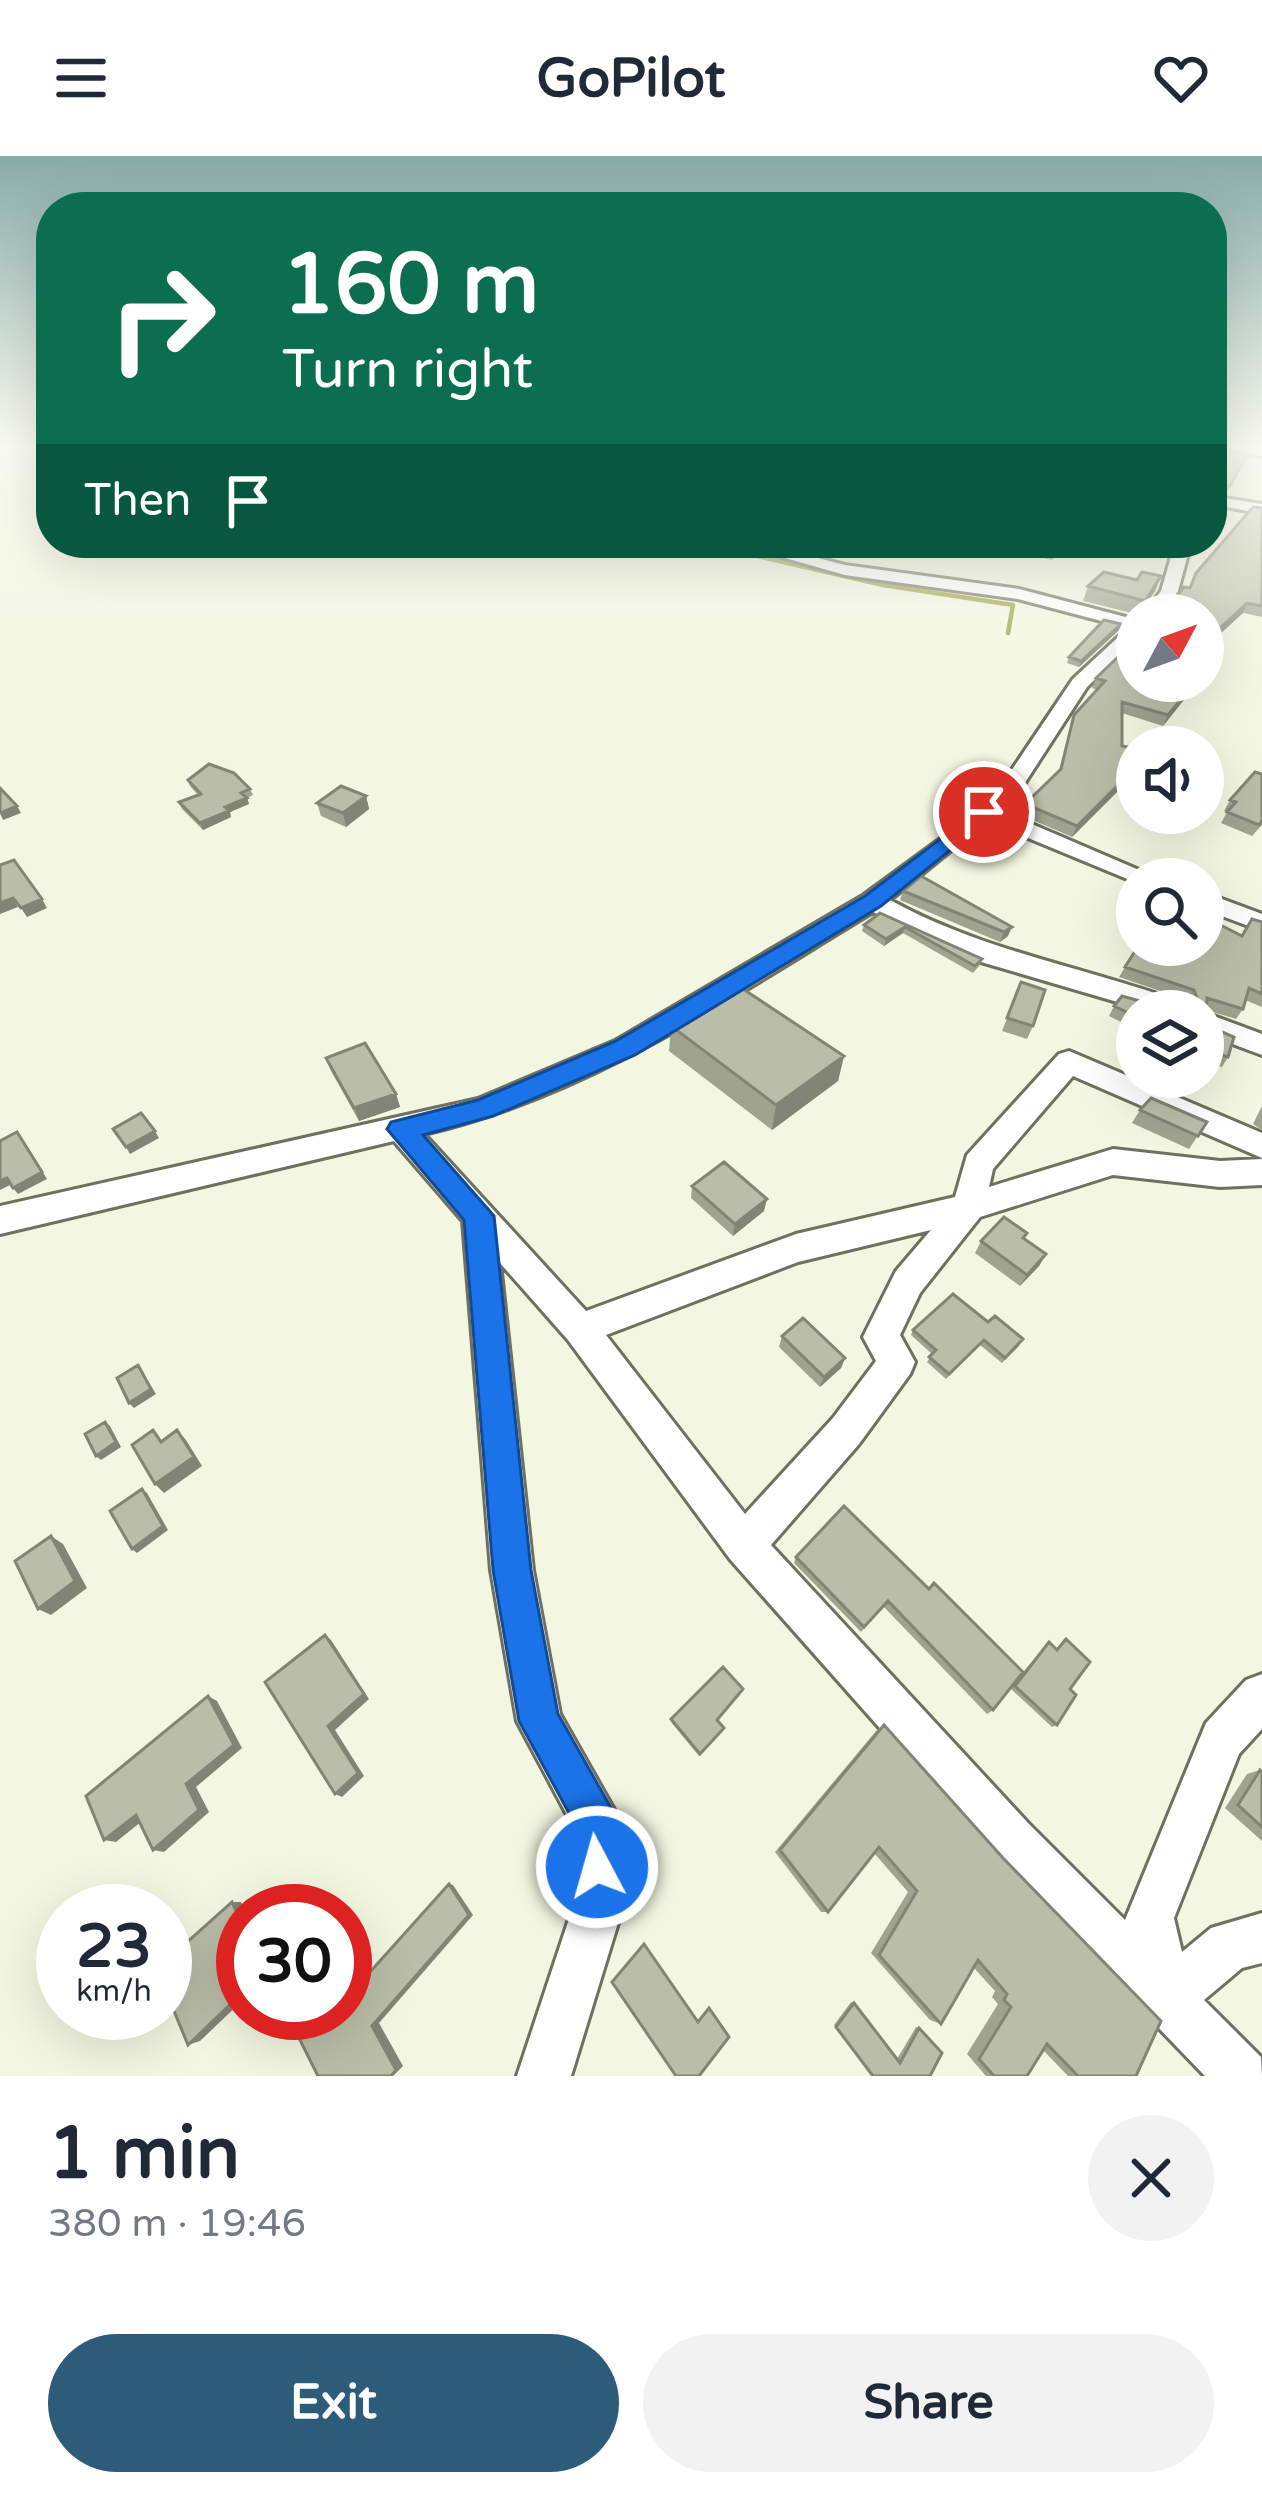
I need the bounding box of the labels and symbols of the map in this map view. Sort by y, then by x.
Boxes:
north arrow [1116,594,1224,702]
pin [933,761,1035,863]
position arrow [534,1804,660,1930]
speed limit sign: 30 [216,1884,372,2040]

